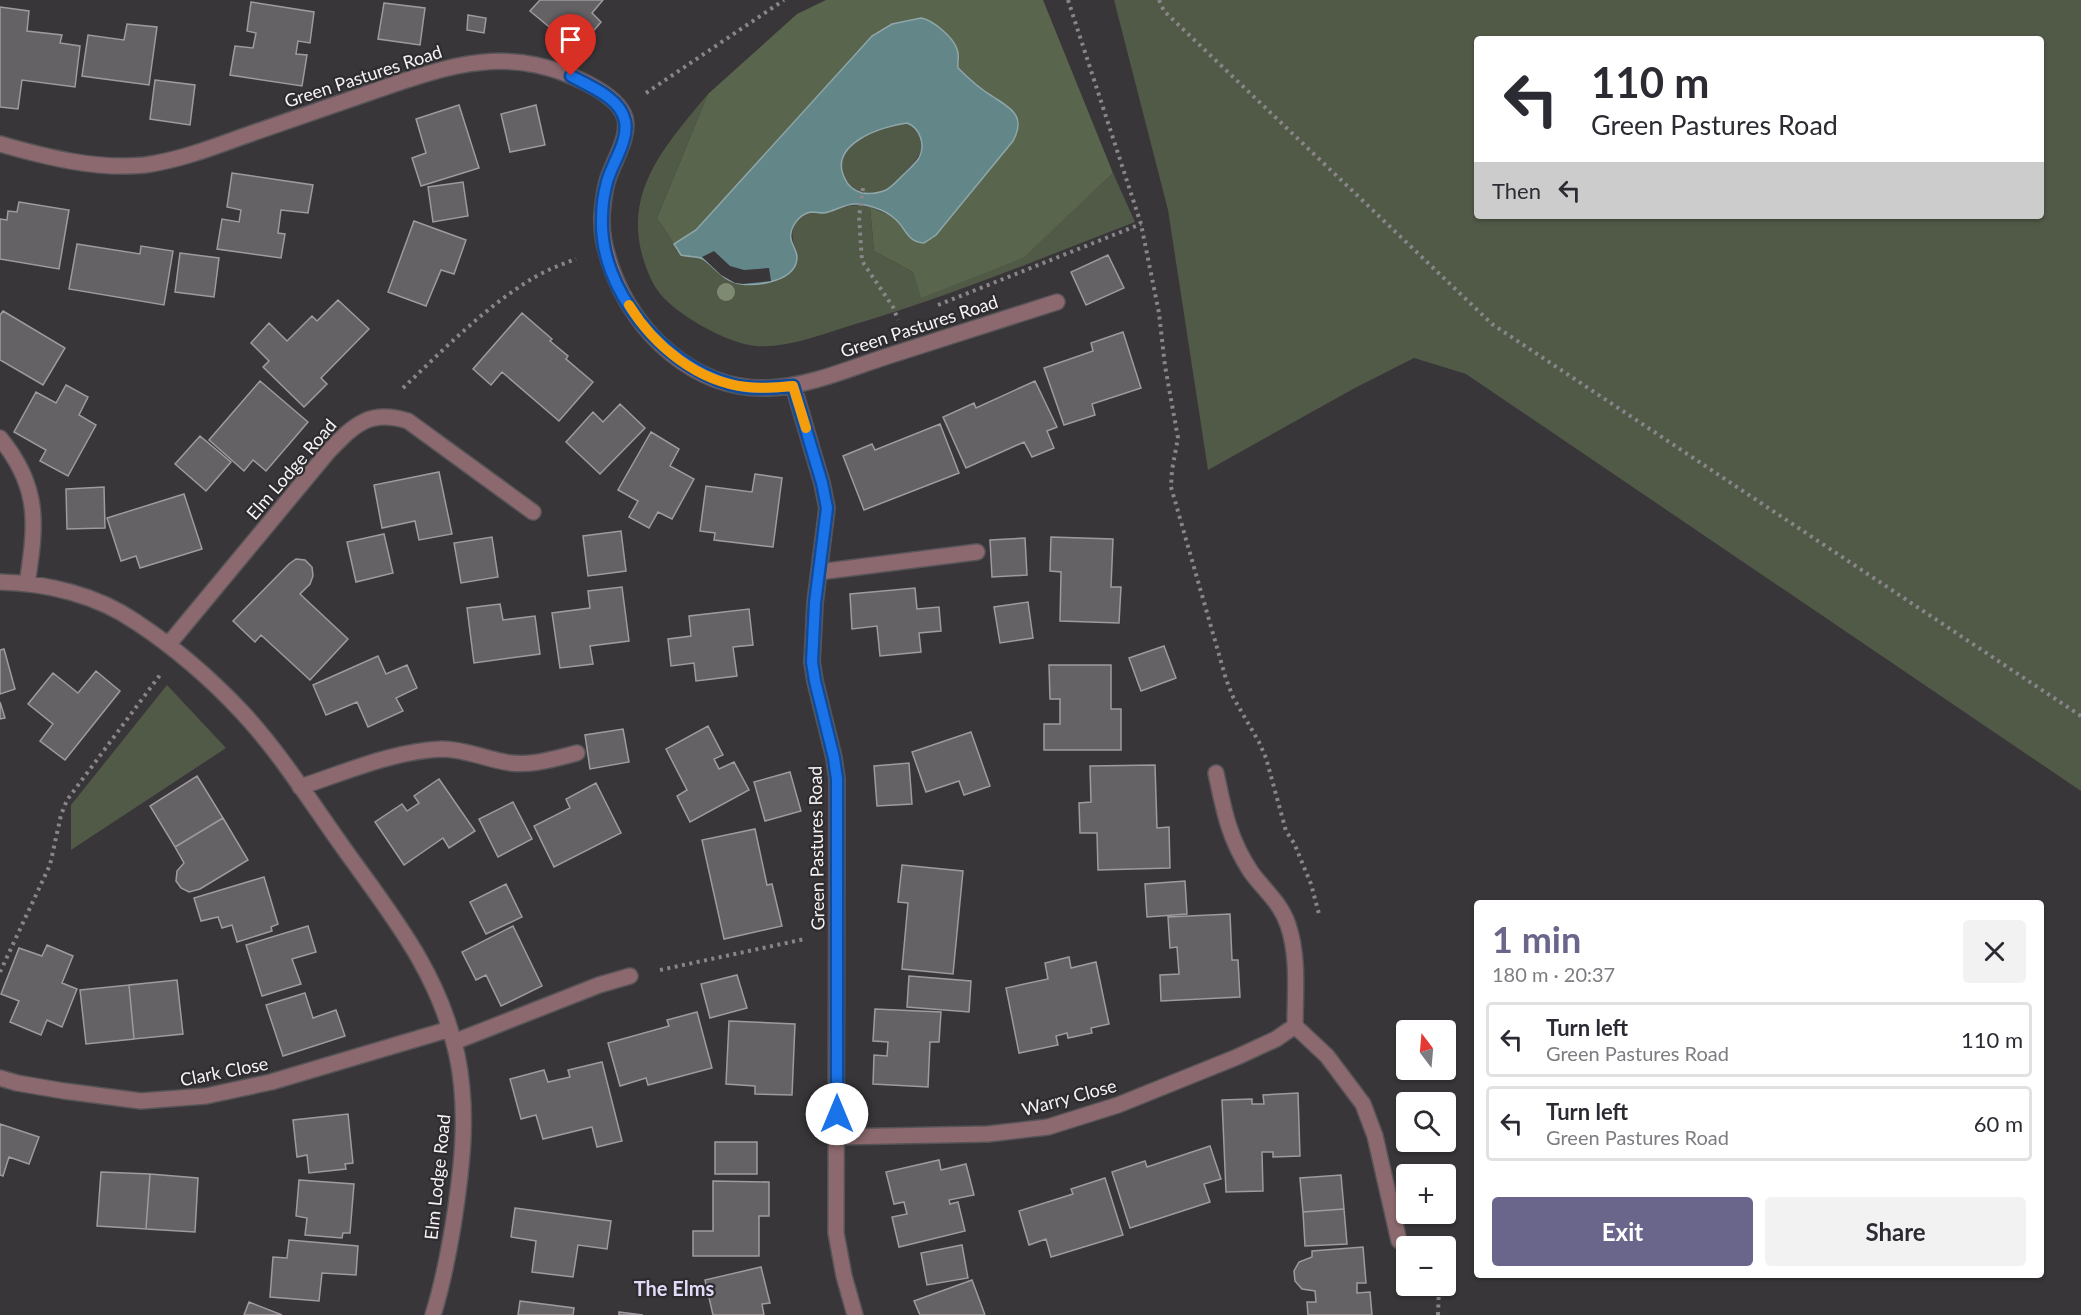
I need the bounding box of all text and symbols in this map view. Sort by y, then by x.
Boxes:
pin [545,14,596,76]
icon: arrive [554,23,587,56]
street label: Green Pastures Road [281,40,445,112]
text: 110 m [1591,57,1709,107]
icon: left [1492,60,1570,138]
text: Green Pastures Road [1591,108,1838,141]
icon: left [1553,174,1586,207]
text: Then [1492,177,1541,204]
street label: Green Pastures Road [837,290,1001,362]
street label: Elm Lodge Road [241,414,341,524]
street label: Green Pastures Road [804,766,828,930]
text: 1 min [1492,917,1581,961]
button: close [1963,920,2026,983]
text: 180 m · 20:37 [1492,962,1615,986]
text: Turn left [1546,1014,1628,1041]
north arrow [1396,1020,1456,1080]
map controls [1396,1020,1456,1296]
icon: left [1495,1023,1528,1056]
text: 110 m [1961,1026,2023,1053]
text: Green Pastures Road [1546,1041,1729,1065]
street label: Clark Close [178,1052,270,1090]
street label: Warry Close [1019,1074,1119,1120]
position arrow [805,1082,869,1146]
button: search [1396,1092,1456,1152]
text: Turn left [1546,1098,1628,1125]
icon: left [1495,1107,1528,1140]
text: 60 m [1974,1110,2023,1137]
street label: Elm Lodge Road [419,1113,455,1241]
text: Green Pastures Road [1546,1125,1729,1149]
button: + [1396,1164,1456,1224]
button: Exit [1492,1197,1753,1266]
button: Share [1765,1197,2026,1266]
button: − [1396,1236,1456,1296]
district label: The Elms [634,1276,715,1300]

